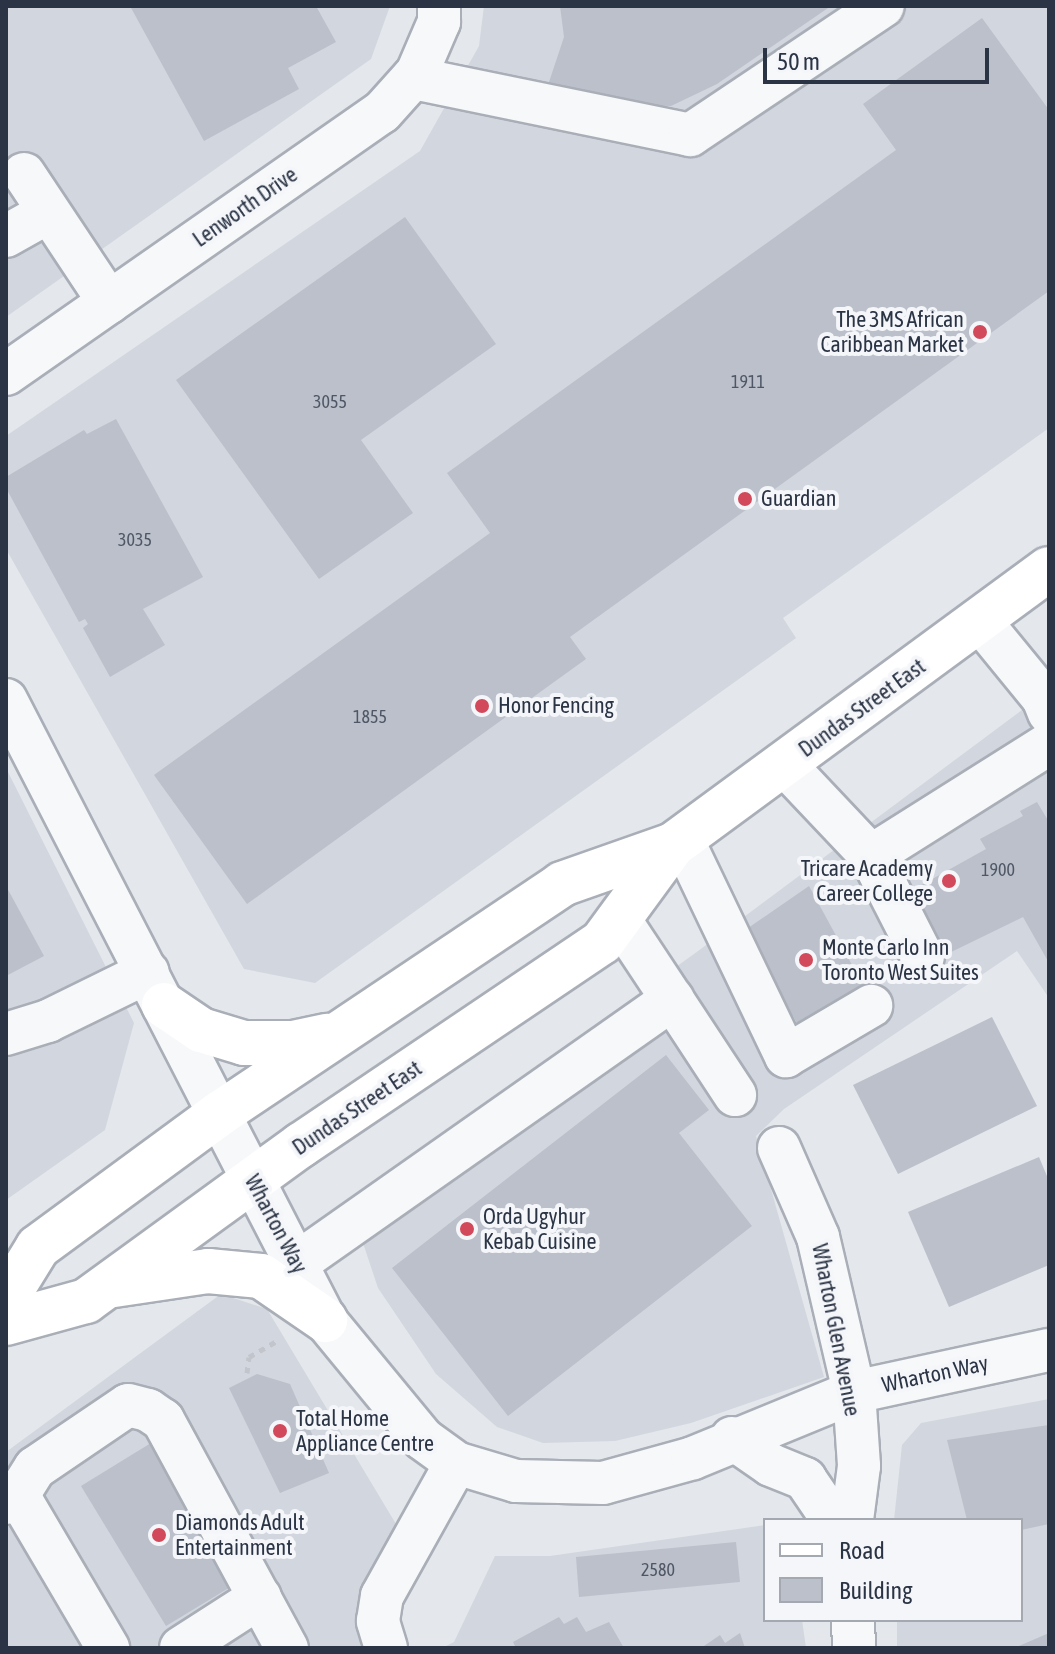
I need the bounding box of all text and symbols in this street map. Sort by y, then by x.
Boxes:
scale bar [767,32,993,82]
text: 50 m [777,48,820,75]
street label: Lenworth Drive [188,161,302,253]
place label: The 3MS African Caribbean Market [821,306,964,358]
marker: The 3MS African Caribbean Market [971,323,989,341]
house number: 1911 [731,371,765,393]
house number: 3055 [313,391,347,413]
place label: Guardian [761,486,836,512]
marker: Guardian [736,490,754,508]
house number: 3035 [118,529,152,551]
street label: Dundas Street East [794,653,930,763]
place label: Honor Fencing [498,693,614,719]
marker: Honor Fencing [473,697,491,715]
house number: 1855 [353,706,387,728]
place label: Tricare Academy Career College [801,855,933,906]
house number: 1900 [981,859,1015,881]
marker: Tricare Academy Career College [940,872,958,890]
place label: Monte Carlo Inn Toronto West Suites [822,934,979,986]
marker: Monte Carlo Inn Toronto West Suites [797,951,815,969]
street label: Dundas Street East [287,1055,427,1161]
street label: Wharton Way [239,1170,313,1278]
place label: Orda Ugyhur Kebab Cuisine [483,1203,596,1254]
marker: Orda Ugyhur Kebab Cuisine [458,1220,476,1238]
street label: Wharton Glen Avenue [806,1242,866,1418]
street label: Wharton Way [880,1350,990,1398]
place label: Total Home Appliance Centre [296,1405,434,1456]
marker: Total Home Appliance Centre [271,1422,289,1440]
place label: Diamonds Adult Entertainment [175,1509,305,1560]
legend [763,1518,1023,1622]
marker: Diamonds Adult Entertainment [150,1526,168,1544]
text: Road [839,1537,885,1564]
house number: 2580 [641,1559,675,1581]
text: Building [839,1577,912,1604]

